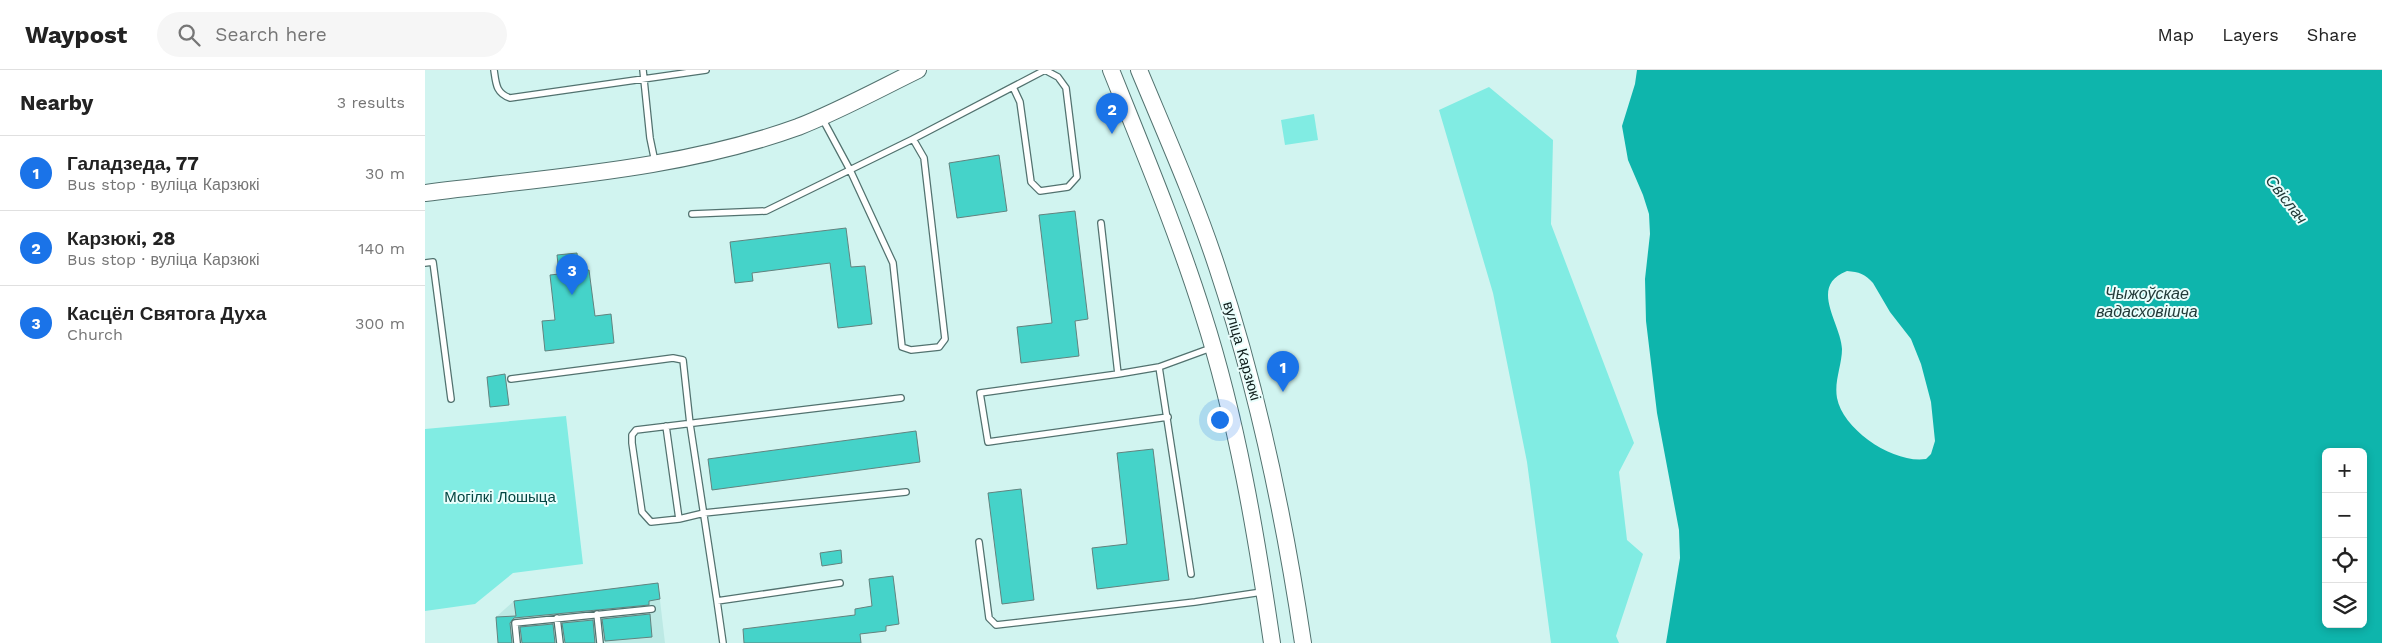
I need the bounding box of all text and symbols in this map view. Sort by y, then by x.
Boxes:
search box [157,12,507,57]
text: Waypost [25,21,127,49]
icon: search [175,21,203,49]
text: Search here [215,23,327,46]
text: Map [2157,24,2194,45]
text: Layers [2222,24,2279,45]
text: Share [2307,24,2357,45]
text: Nearby [20,90,93,115]
text: 3 results [337,93,405,112]
pin: 2 [1096,93,1128,134]
text: Галадзеда, 77 [67,152,199,175]
text: 1 [33,164,39,183]
text: 30 m [365,164,405,183]
water label: Свіслач [2262,171,2312,227]
text: Bus stop · вуліца Карзюкі [67,175,260,194]
text: Карзюкі, 28 [67,227,175,250]
text: 2 [31,239,41,258]
text: 140 m [358,239,405,258]
text: Bus stop · вуліца Карзюкі [67,250,260,269]
pin: 3 [556,254,588,295]
water label: Чыжоўскае вадасховішча [2096,284,2198,321]
street label: вуліца Карзюкі [1219,299,1265,403]
text: Касцёл Святога Духа [67,302,266,325]
text: 3 [31,314,41,333]
text: 300 m [355,314,405,333]
text: Church [67,325,123,344]
pin: 1 [1267,351,1299,392]
your location [1207,407,1233,433]
map controls [2322,448,2367,628]
button: + [2322,448,2367,493]
park label: Могілкі Лошыца [444,488,556,506]
button: − [2322,493,2367,538]
button: locate [2322,538,2367,583]
button: layers [2322,583,2367,628]

